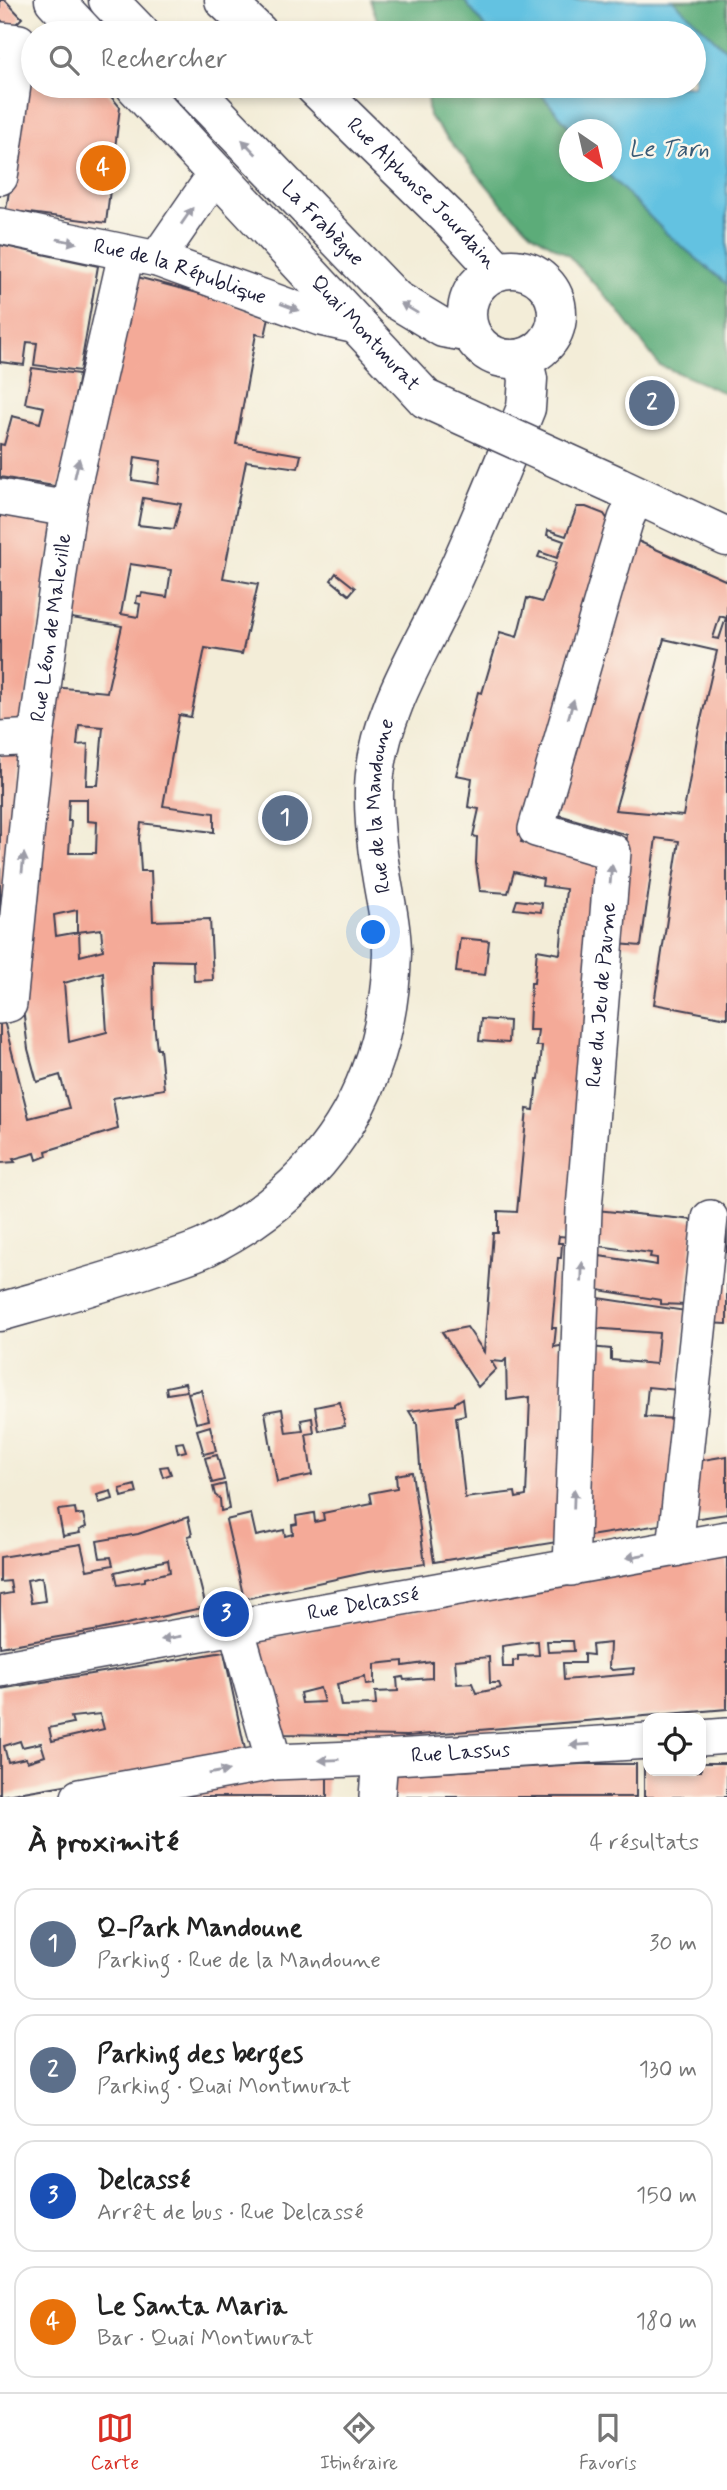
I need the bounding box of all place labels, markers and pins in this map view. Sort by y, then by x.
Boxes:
pin: 4 [80,142,126,194]
pin: 2 [629,377,675,429]
pin: 1 [262,792,308,844]
pin: 3 [203,1588,249,1640]

